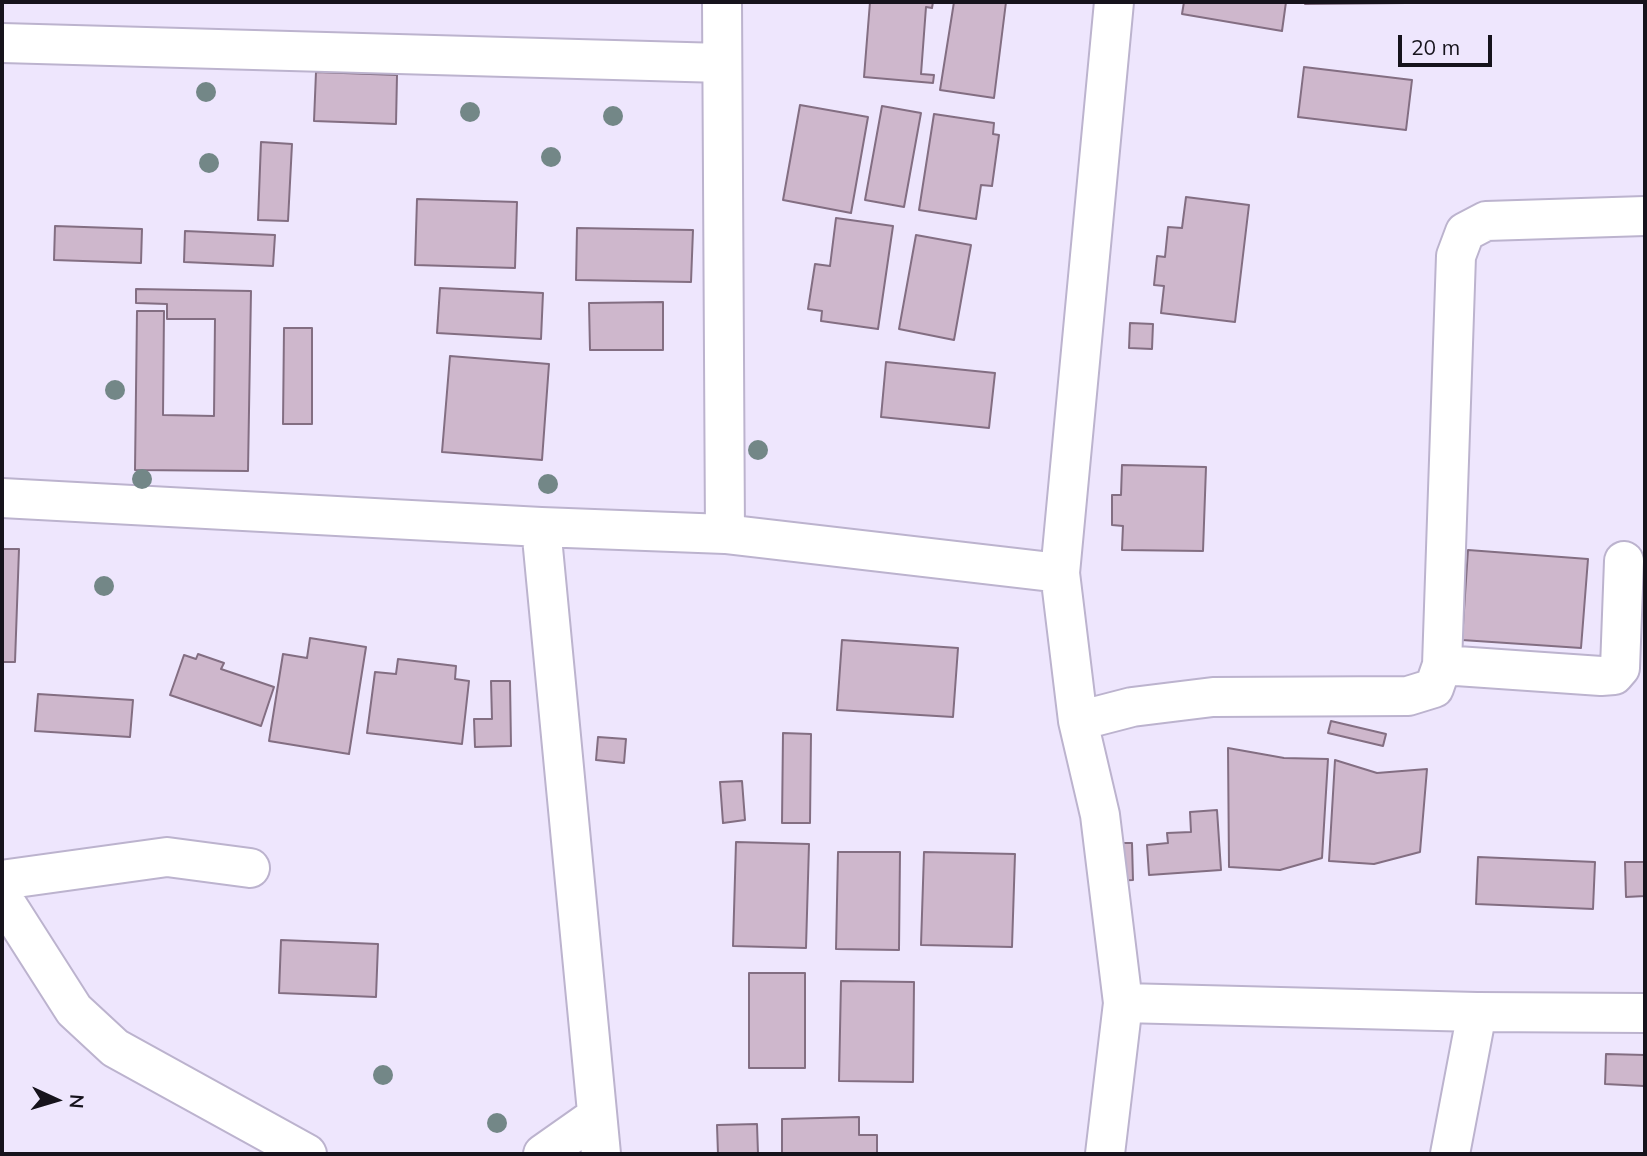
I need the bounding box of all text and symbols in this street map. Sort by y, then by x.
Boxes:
scale bar [1402,21,1496,65]
text: 20 m [1411,34,1460,60]
north arrow [21,1065,91,1135]
text: N [64,1093,89,1109]

